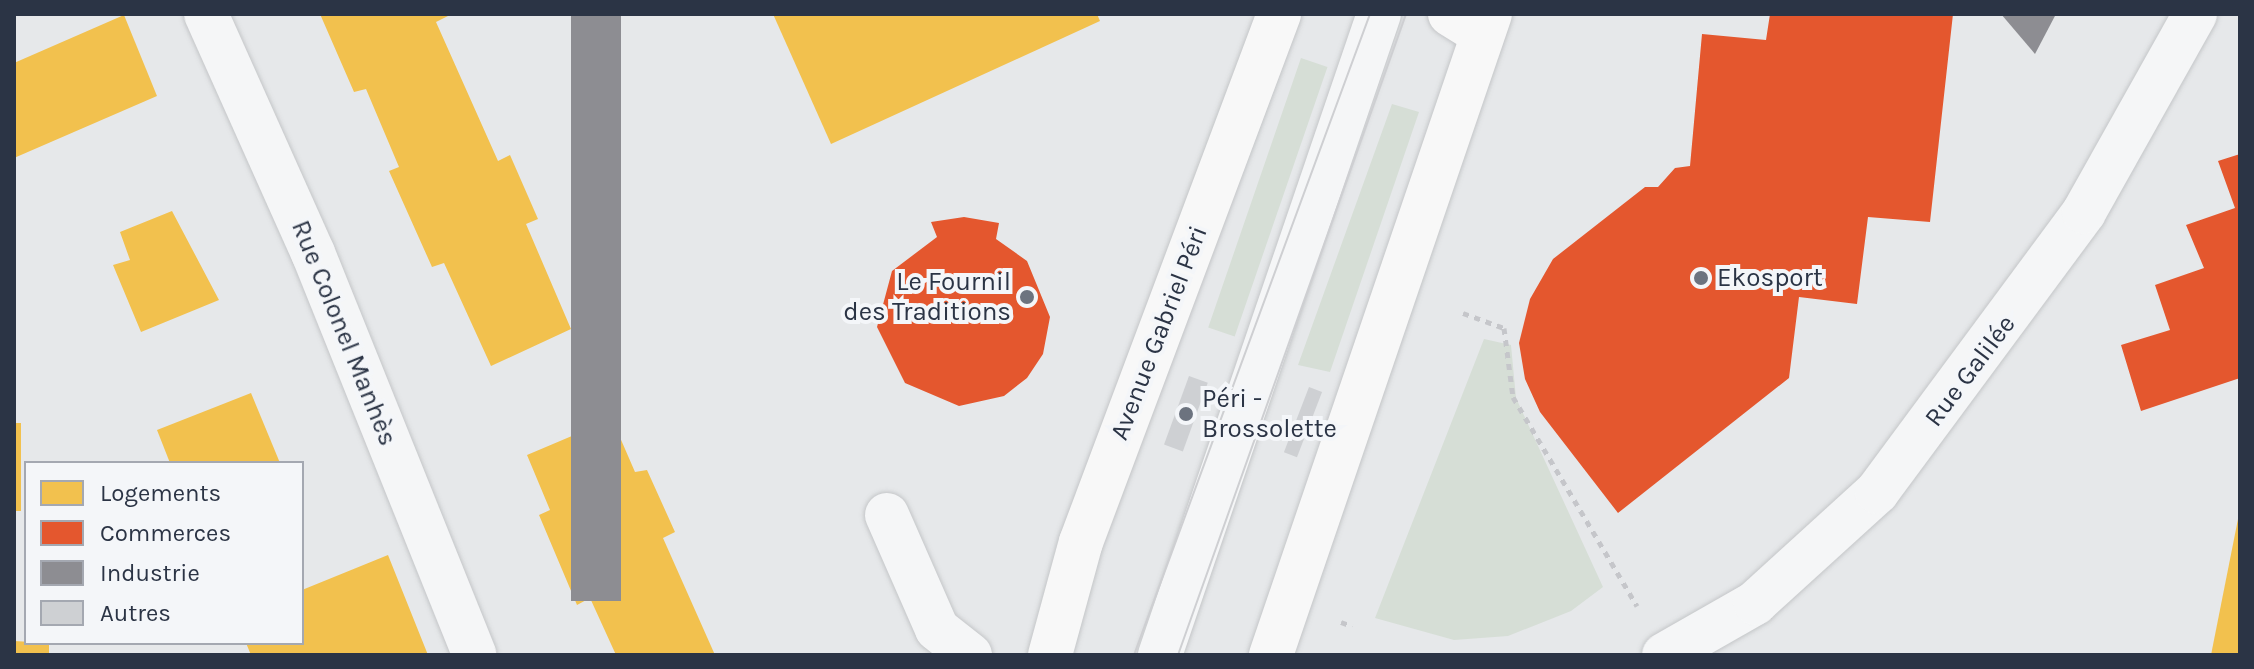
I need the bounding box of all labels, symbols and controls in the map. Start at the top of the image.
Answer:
street label: Rue Colonel Manhès [285,216,403,450]
street label: Avenue Gabriel Péri [1104,221,1214,445]
place label: Ekosport [1717,262,1823,294]
place label: Le Fournil des Traditions [843,266,1011,328]
marker: Ekosport [1692,269,1710,287]
marker: Le Fournil des Traditions [1018,288,1036,306]
street label: Rue Galilée [1918,309,2022,433]
place label: Péri - Brossolette [1202,383,1337,444]
marker: Péri - Brossolette [1177,405,1195,423]
legend [24,461,304,645]
text: Logements [100,479,221,507]
text: Commerces [100,519,231,547]
text: Industrie [100,559,200,587]
text: Autres [100,599,171,627]

